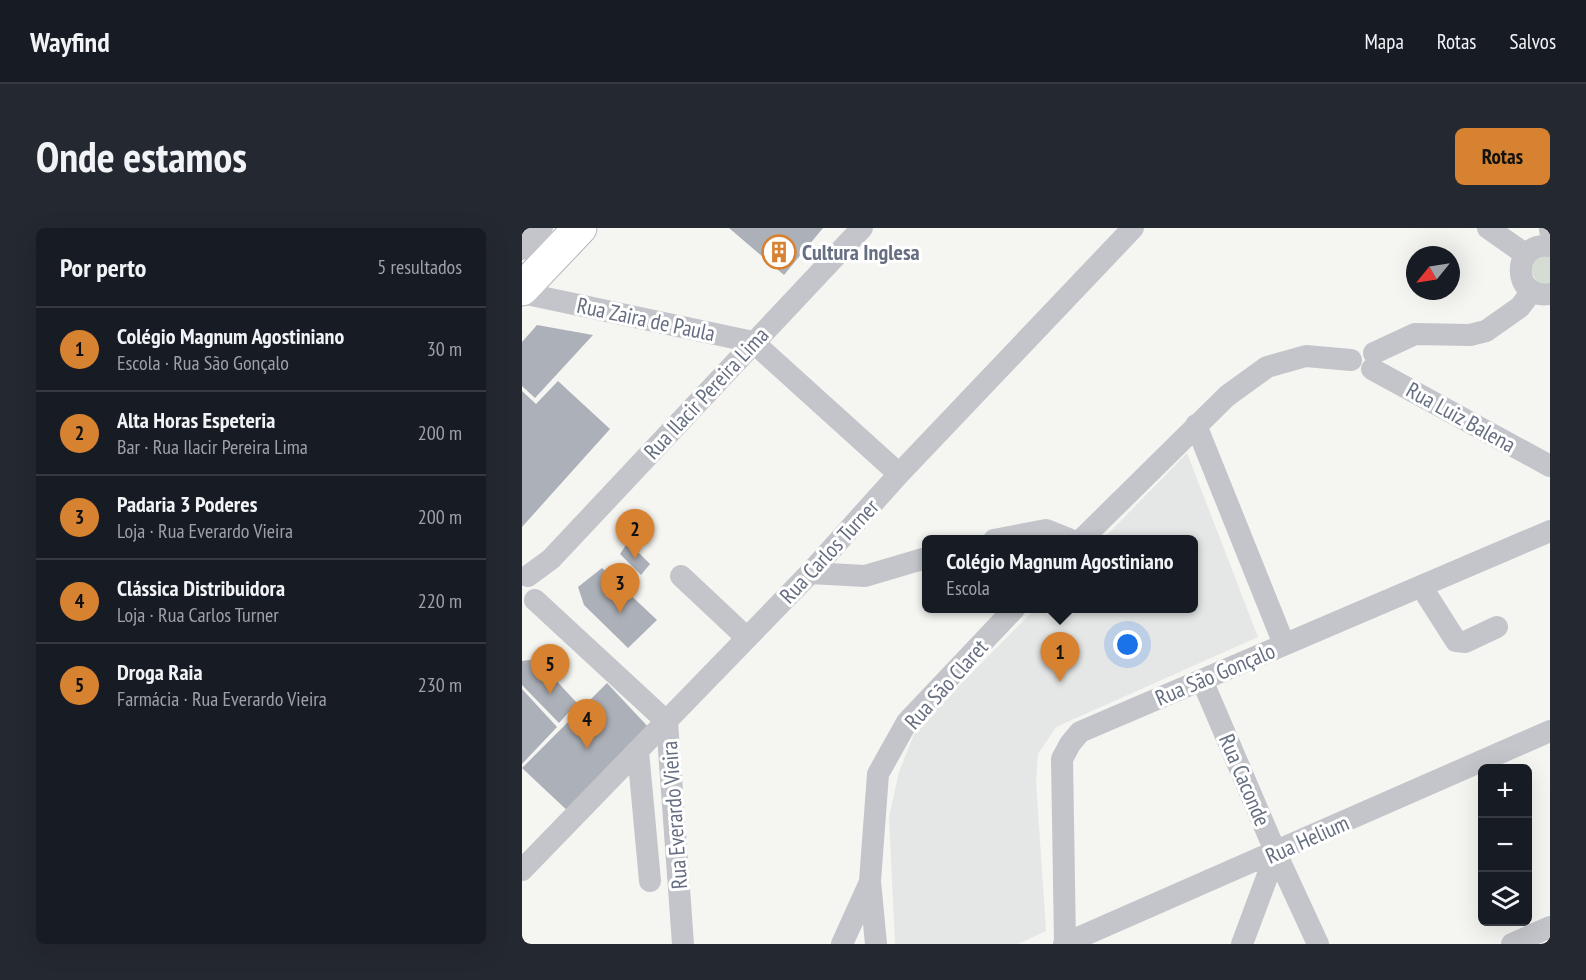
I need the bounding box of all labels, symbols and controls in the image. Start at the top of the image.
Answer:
text: Wayfind [30,23,110,60]
text: Mapa [1364,28,1404,55]
text: Rotas [1437,28,1476,55]
text: Salvos [1509,28,1556,55]
button: Rotas [1455,128,1550,185]
text: Onde estamos [36,129,247,184]
building icon: Cultura Inglesa [761,234,797,270]
place label: Cultura Inglesa [802,238,920,266]
north arrow [1406,246,1460,300]
text: Por perto [60,251,146,284]
text: 5 resultados [377,254,462,280]
street label: Rua Zaira de Paula [574,291,718,347]
street label: Rua Ilacir Pereira Lima [638,321,774,465]
text: Colégio Magnum Agostiniano [117,322,344,350]
text: 1 [75,336,84,362]
text: 30 m [427,336,462,362]
text: Escola · Rua São Gonçalo [117,350,289,376]
street label: Rua Luiz Balena [1401,376,1521,458]
text: Alta Horas Espeteria [117,406,275,434]
text: 2 [75,420,84,446]
text: 200 m [418,420,462,446]
text: Bar · Rua Ilacir Pereira Lima [117,434,308,460]
text: Padaria 3 Poderes [117,490,257,518]
street label: Rua Carlos Turner [774,493,884,609]
text: 3 [75,504,84,530]
text: 200 m [418,504,462,530]
pin: 2 [616,510,654,559]
text: Loja · Rua Everardo Vieira [117,518,293,544]
popup [922,535,1198,613]
text: Colégio Magnum Agostiniano [946,547,1174,575]
pin: 3 [600,564,640,613]
text: Clássica Distribuidora [117,574,285,602]
text: Escola [946,575,990,601]
text: 4 [75,588,84,614]
text: 220 m [418,588,462,614]
text: Loja · Rua Carlos Turner [117,602,279,628]
your location [1113,630,1142,659]
pin: 1 [1040,632,1080,682]
street label: Rua São Claret [898,633,994,735]
street label: Rua São Gonçalo [1151,636,1279,712]
pin: 5 [531,644,570,694]
text: Droga Raia [117,658,203,686]
text: 5 [75,672,84,698]
text: 230 m [418,672,462,698]
text: Farmácia · Rua Everardo Vieira [117,686,327,712]
pin: 4 [568,700,606,749]
street label: Rua Caconde [1213,730,1277,830]
street label: Rua Everardo Vieira [655,740,693,890]
map controls [1478,764,1532,926]
button: + [1478,764,1532,818]
street label: Rua Helium [1261,808,1353,870]
button: − [1478,818,1532,872]
button: layers [1478,872,1532,926]

